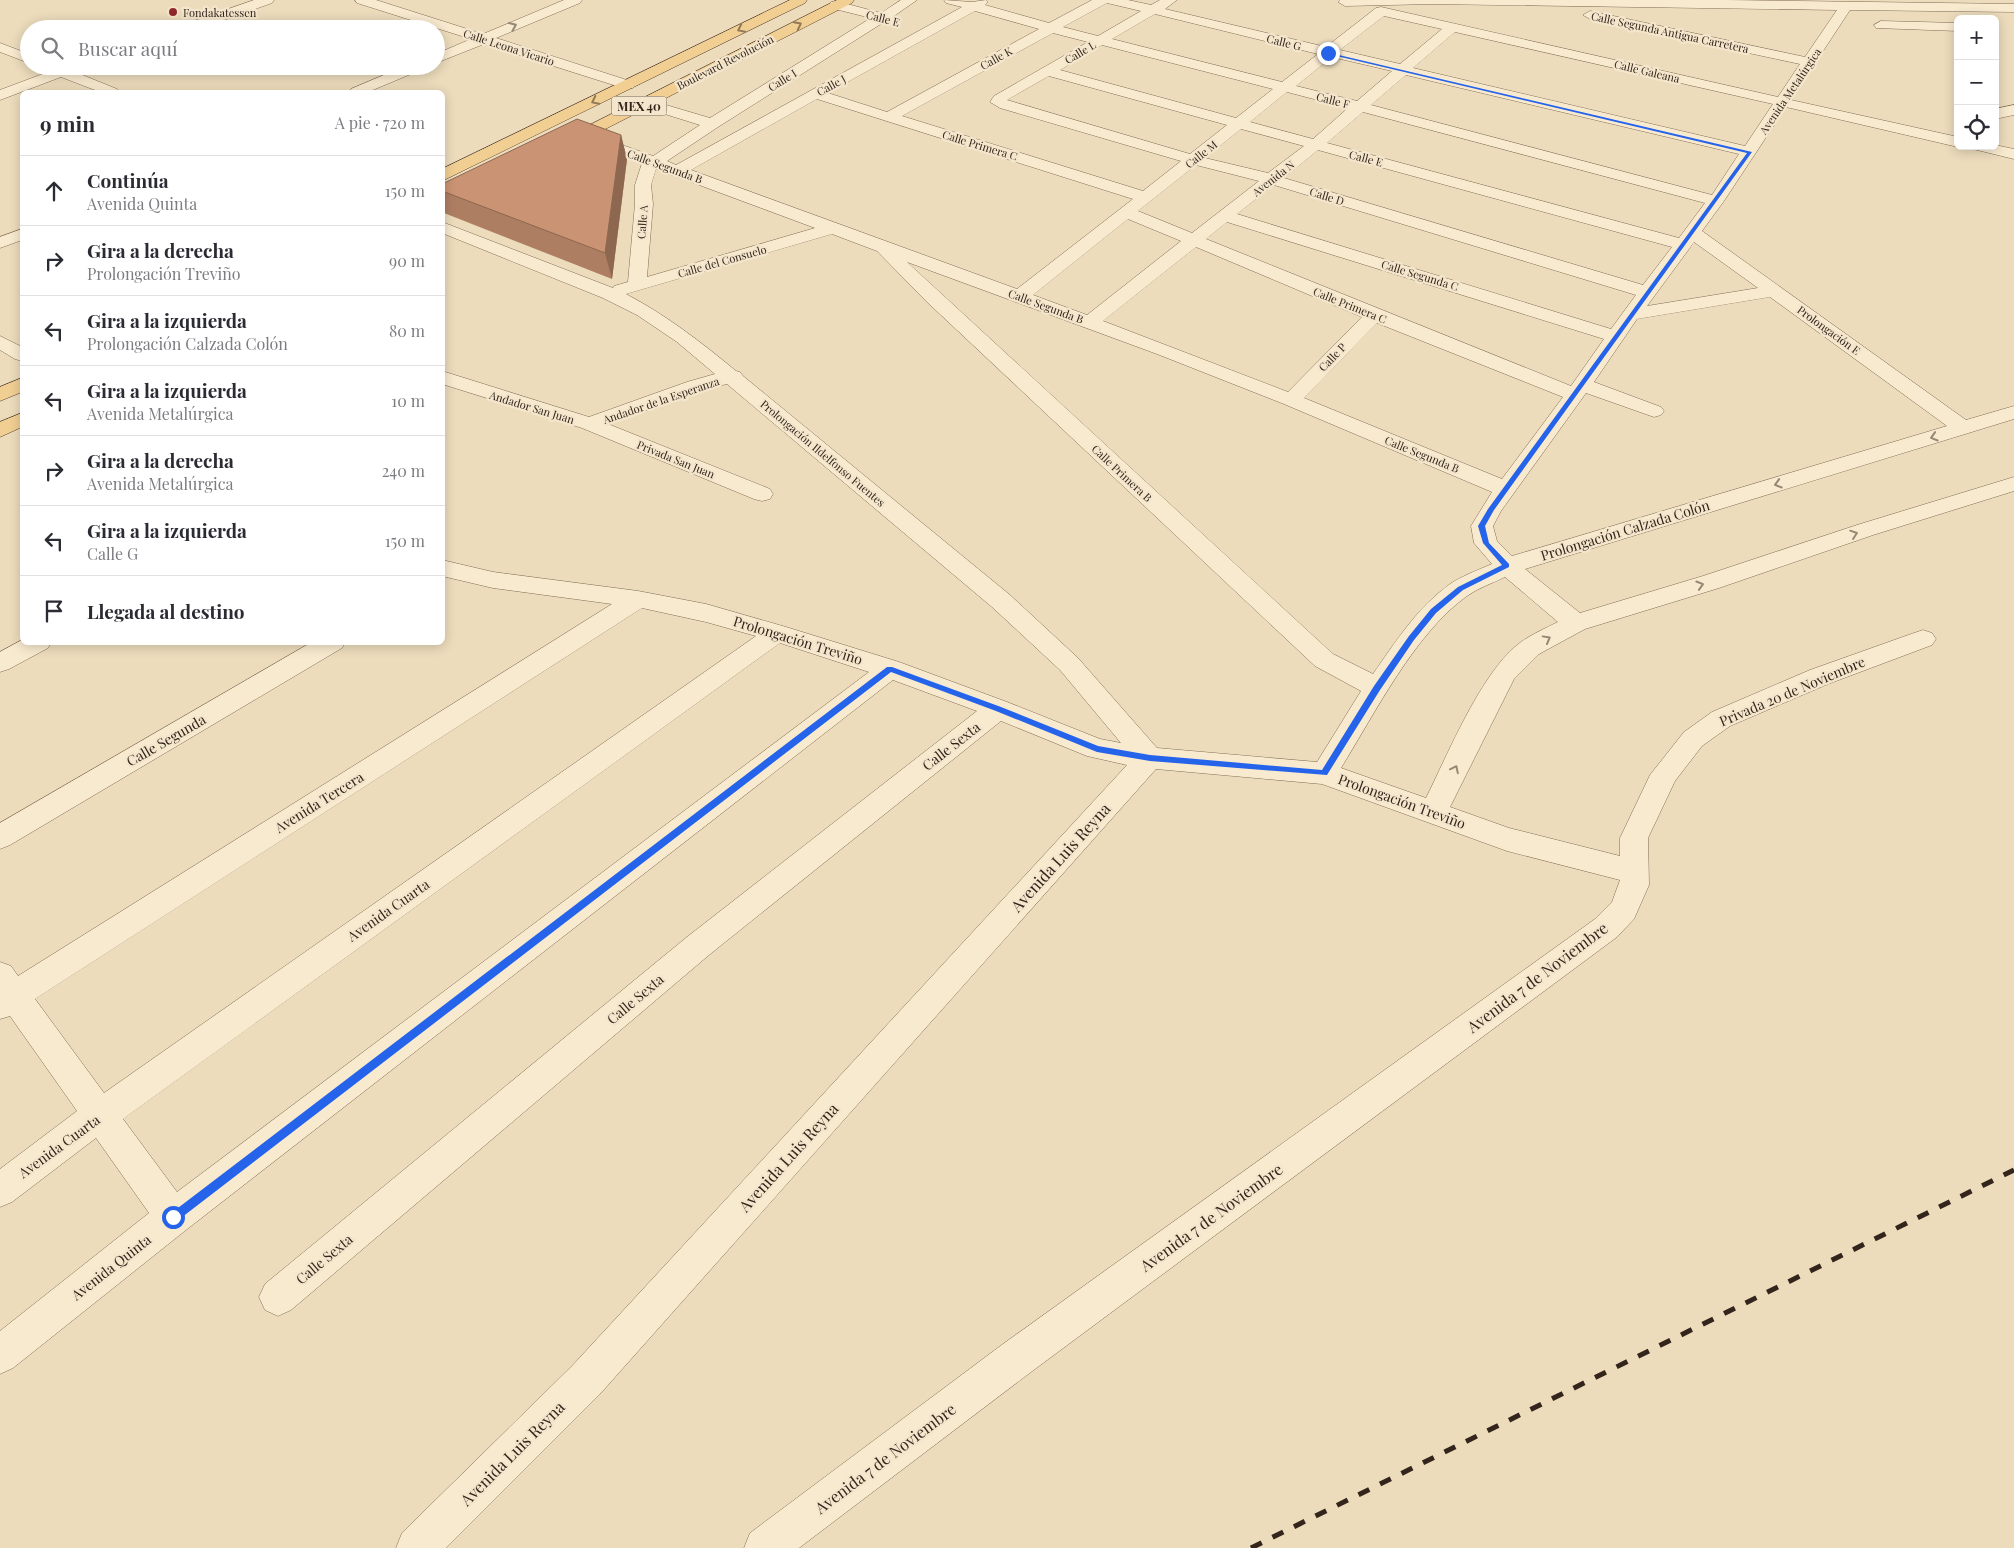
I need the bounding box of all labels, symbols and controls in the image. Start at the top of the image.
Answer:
place label: Fondakatessen [183,5,257,20]
marker: Fondakatessen [167,6,179,18]
street label: Calle E [865,7,902,29]
street label: Calle Segunda Antigua Carretera [1590,8,1751,56]
map controls [1954,15,1999,150]
button: + [1954,15,1999,60]
search box [20,20,445,75]
one-way arrow [508,21,517,32]
one-way arrow [793,21,802,31]
one-way arrow [737,23,746,33]
street label: Calle Leona Vicario [462,25,556,69]
street label: Calle G [1265,30,1303,54]
street label: Boulevard Revolución [674,31,776,93]
icon: search [38,34,66,62]
text: Buscar aquí [78,35,178,61]
street label: Calle L [1062,37,1099,67]
route end [1317,42,1340,65]
street label: Calle K [977,43,1016,73]
street label: Avenida Metalúrgica [1755,45,1825,138]
street label: Calle Galeana [1613,56,1682,86]
button: − [1954,60,1999,105]
street label: Calle I [765,65,799,95]
street label: Calle J [814,71,849,99]
street label: Calle F [1315,89,1351,111]
one-way arrow [591,95,600,105]
road number: MEX 40 [612,96,666,115]
button: locate [1954,105,1999,150]
text: 9 min [40,109,95,137]
text: A pie · 720 m [335,112,425,133]
street label: Calle Primera C [941,126,1019,164]
street label: Calle M [1182,136,1221,171]
street label: Calle Segunda B [625,145,705,187]
street label: Calle E [1348,146,1385,170]
street label: Avenida N [1248,157,1297,200]
text: Continúa [87,167,169,193]
icon: ahead [40,177,68,205]
text: 150 m [385,180,425,201]
street label: Calle D [1308,184,1346,208]
text: Avenida Quinta [87,193,197,214]
street label: Calle A [633,204,651,240]
text: Gira a la derecha [87,237,234,263]
street label: Calle del Consuelo [676,241,768,281]
icon: right [40,247,68,275]
text: 90 m [389,250,425,271]
street label: Calle Segunda C [1380,256,1460,294]
text: Prolongación Treviño [87,263,241,284]
street label: Calle Primera C [1311,283,1389,327]
street label: Calle Segunda B [1006,285,1086,327]
street label: Prolongación E [1795,302,1864,358]
text: Gira a la izquierda [87,307,247,333]
icon: left [40,317,68,345]
text: 80 m [389,320,425,341]
text: Prolongación Calzada Colón [87,333,288,354]
street label: Calle P [1315,339,1350,374]
street label: Andador de la Esperanza [600,373,722,427]
text: Gira a la izquierda [87,377,247,403]
icon: left [40,387,68,415]
street label: Andador San Juan [487,387,577,427]
text: 10 m [391,390,425,411]
street label: Prolongación Ildelfonso Fuentes [758,396,889,510]
text: Avenida Metalúrgica [87,403,233,424]
one-way arrow [1930,431,1938,441]
street label: Calle Segunda B [1383,432,1462,476]
street label: Privada San Juan [635,437,717,482]
street label: Calle Primera B [1089,441,1155,505]
text: Gira a la derecha [87,447,234,473]
icon: right [40,457,68,485]
text: 240 m [382,460,425,481]
text: Avenida Metalúrgica [87,473,233,494]
one-way arrow [1775,478,1783,488]
street label: Prolongación Calzada Colón [1538,495,1712,565]
text: Gira a la izquierda [87,517,247,543]
icon: left [40,527,68,555]
text: 150 m [385,530,425,551]
one-way arrow [1849,530,1857,540]
text: Calle G [87,543,138,564]
one-way arrow [1695,581,1703,591]
icon: arrive [40,597,68,625]
text: Llegada al destino [87,598,245,624]
street label: Prolongación Treviño [731,611,865,669]
one-way arrow [1541,635,1550,645]
street label: Privada 20 de Noviembre [1716,652,1868,730]
street label: Calle Segunda [123,710,209,770]
street label: Calle Sexta [918,717,984,775]
one-way arrow [1449,765,1459,774]
street label: Avenida Tercera [270,767,367,837]
street label: Prolongación Treviño [1336,769,1469,833]
street label: Avenida Luis Reyna [1005,798,1115,917]
street label: Avenida Cuarta [342,875,433,946]
street label: Avenida 7 de Noviembre [1462,917,1612,1038]
street label: Calle Sexta [603,970,667,1028]
street label: Avenida Luis Reyna [733,1098,843,1217]
street label: Avenida Cuarta [14,1110,104,1183]
street label: Avenida 7 de Noviembre [1135,1158,1286,1276]
route start [162,1206,185,1229]
street label: Avenida Quinta [66,1230,155,1305]
street label: Calle Sexta [292,1230,356,1288]
street label: Avenida Luis Reyna [455,1396,569,1510]
street label: Avenida 7 de Noviembre [810,1398,960,1519]

